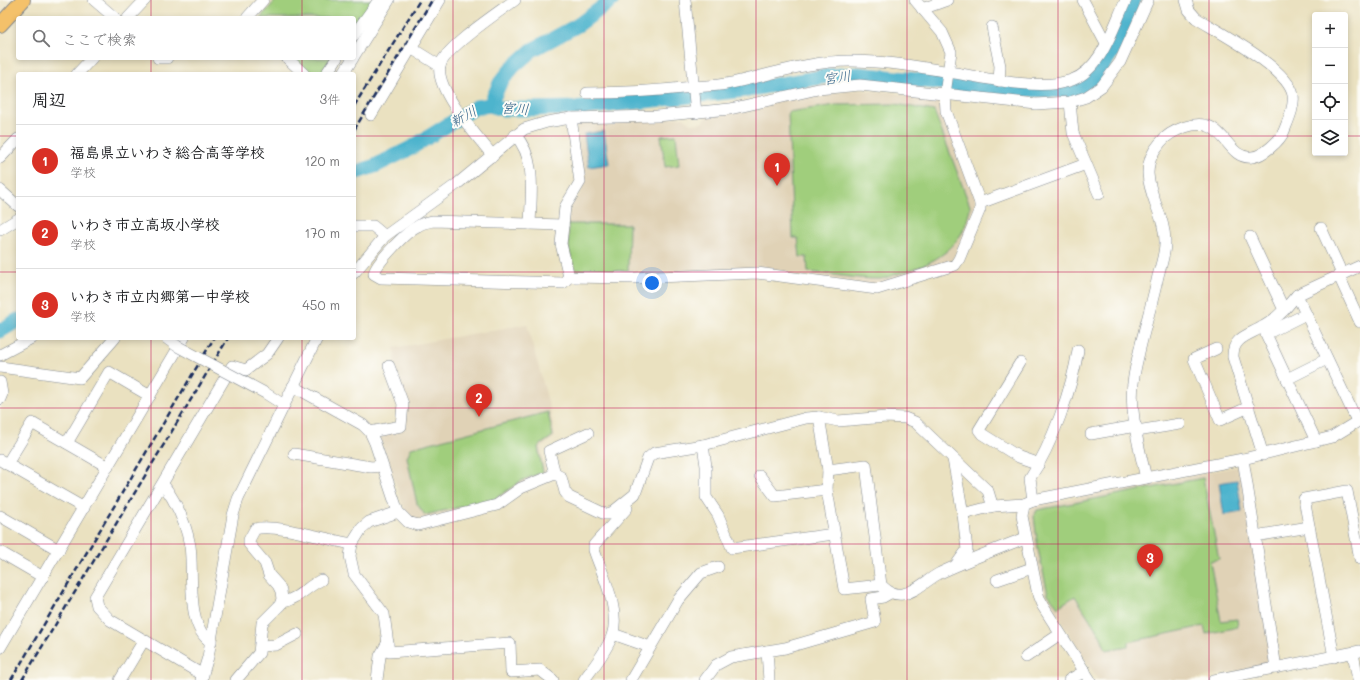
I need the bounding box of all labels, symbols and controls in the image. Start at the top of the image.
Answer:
map controls [1312,12,1348,156]
button: + [1312,12,1348,48]
search box [16,16,356,60]
icon: search [30,27,52,49]
text: ここで検索 [62,29,137,49]
button: − [1312,48,1348,84]
water label: 宮川 [822,66,852,88]
button: locate [1312,84,1348,120]
text: 周辺 [32,88,66,110]
text: 3件 [319,90,340,107]
water label: 宮川 [501,98,529,118]
water label: 新川 [446,101,480,131]
button: layers [1312,120,1348,156]
text: 福島県立いわき総合高等学校 [70,142,265,162]
text: 1 [42,152,48,169]
text: 120 m [304,152,340,169]
pin: 1 [764,153,790,186]
text: 学校 [70,163,96,180]
text: いわき市立高坂小学校 [70,214,220,234]
text: 2 [41,224,49,241]
text: 170 m [304,224,340,241]
text: 学校 [70,235,96,252]
your location [642,273,662,293]
text: いわき市立内郷第一中学校 [70,286,250,306]
text: 3 [41,296,49,313]
text: 450 m [302,296,340,313]
text: 学校 [70,307,96,324]
pin: 2 [466,384,492,417]
pin: 3 [1137,544,1163,577]

